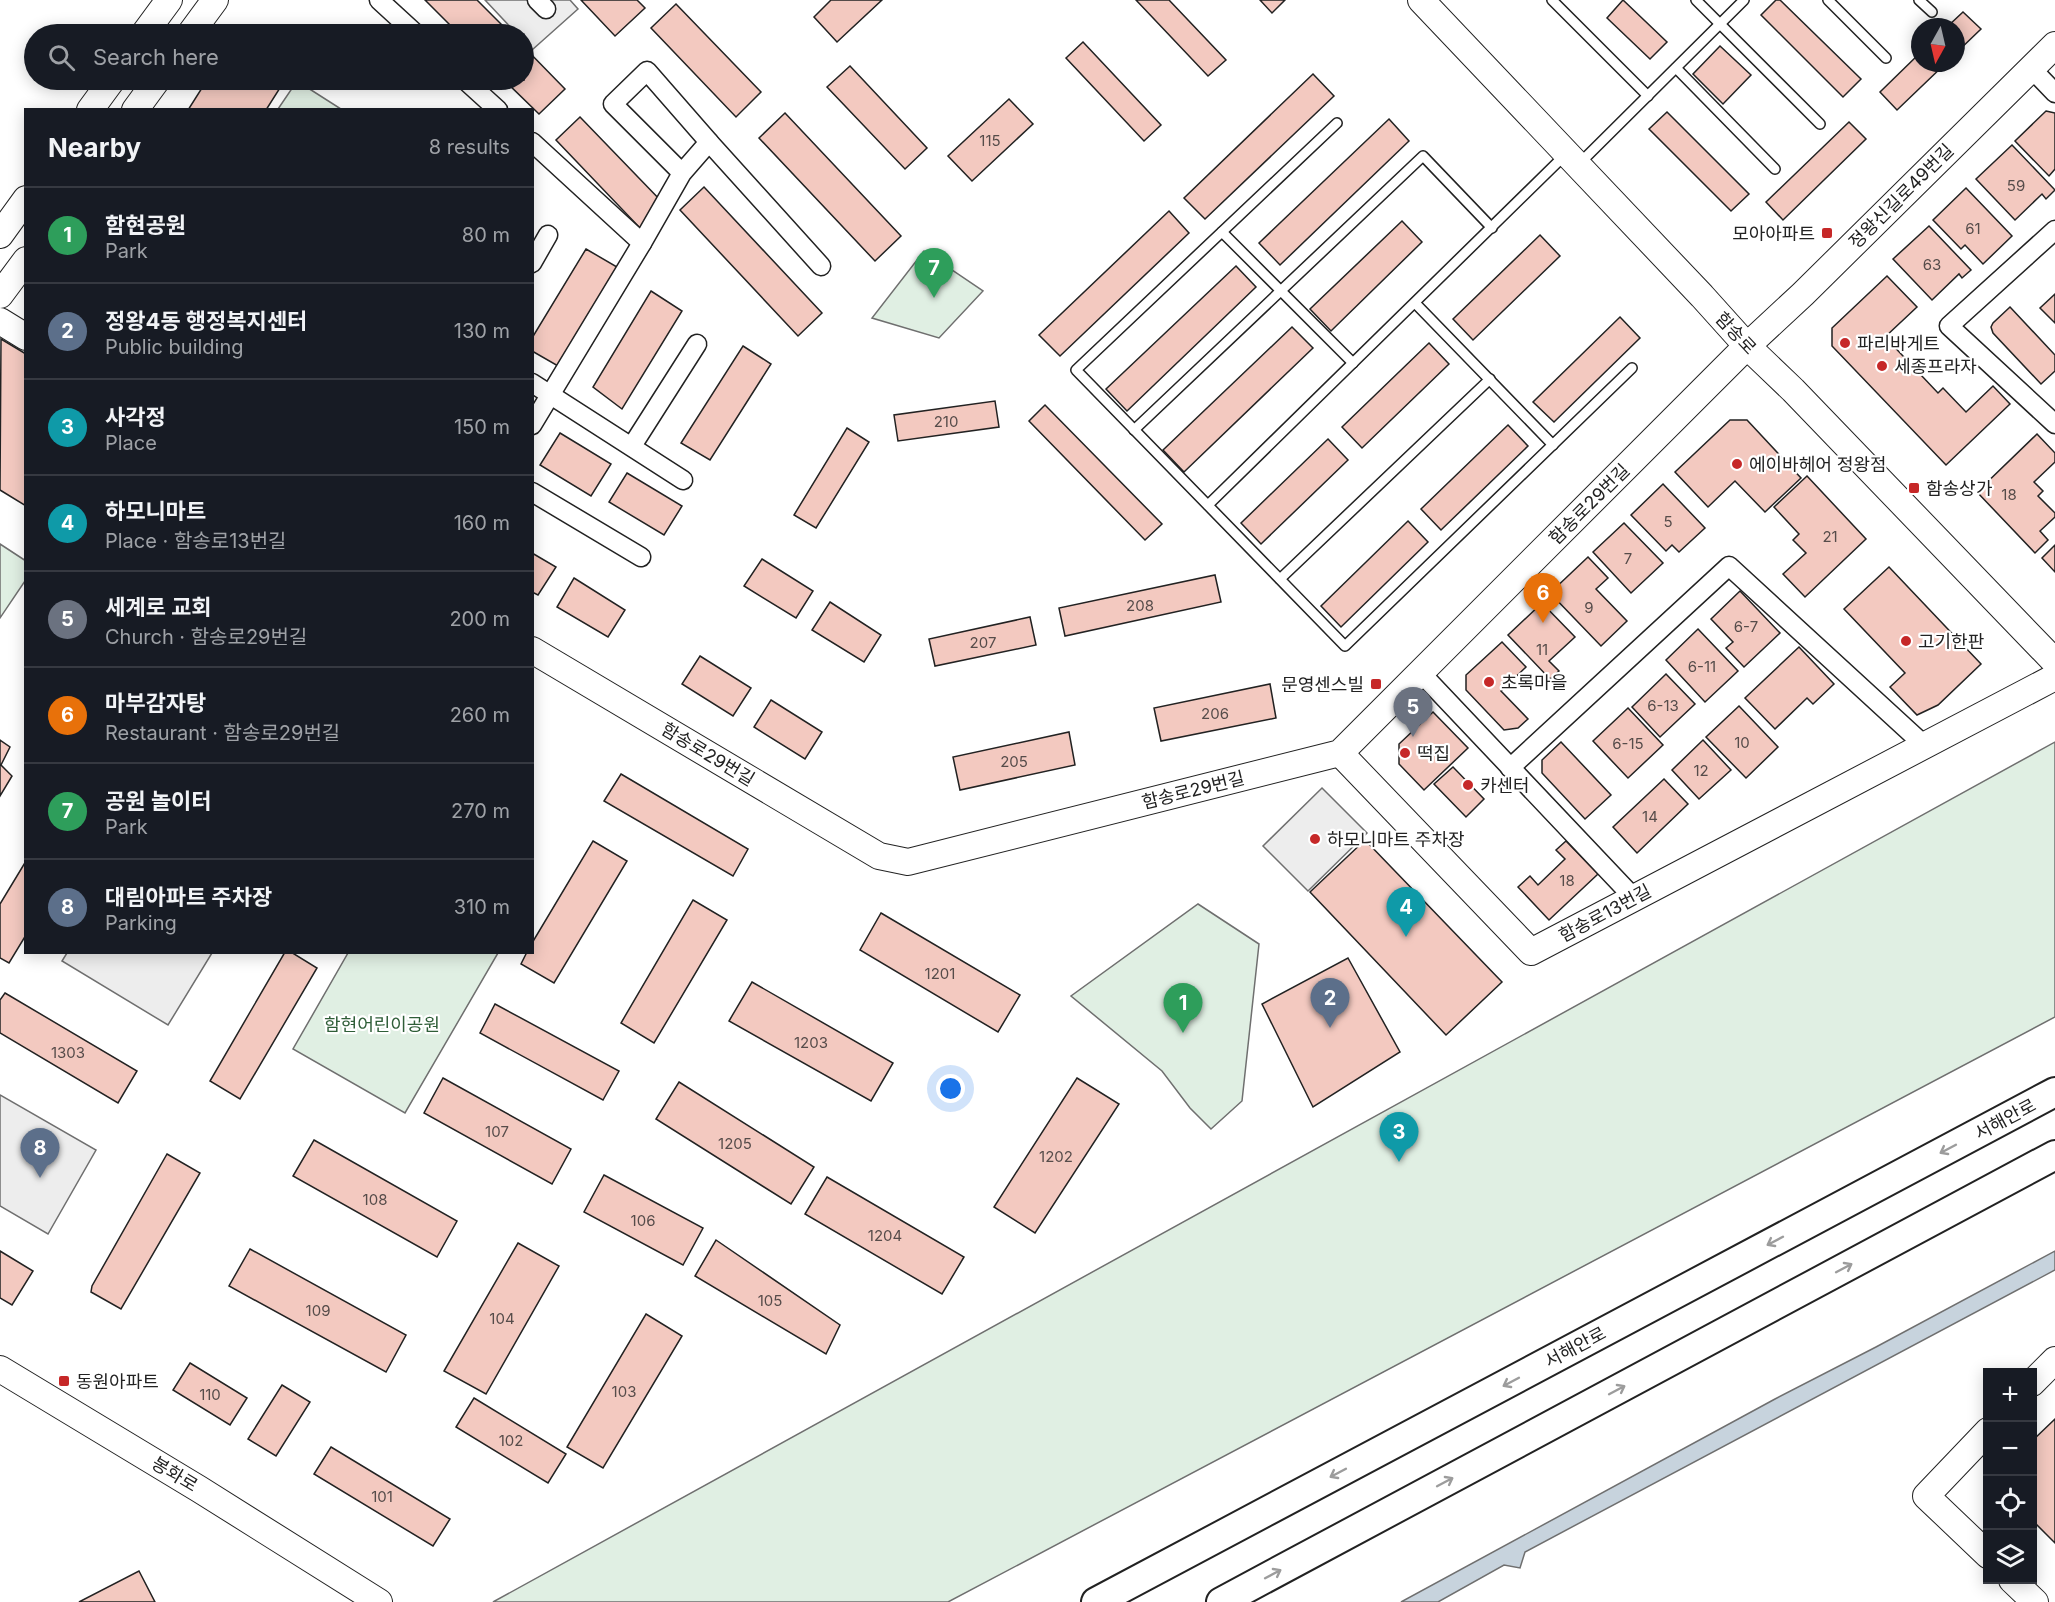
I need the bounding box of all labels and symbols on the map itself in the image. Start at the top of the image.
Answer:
north arrow [1911,18,1965,72]
house number: 115 [979,131,1001,150]
street label: 정왕신길로49번길 [1845,140,1957,252]
house number: 59 [2007,176,2025,195]
house number: 61 [1965,219,1981,238]
place label: 모아아파트 [1732,223,1815,244]
marker: 모아아파트 [1820,226,1834,240]
pin: 7 [914,248,954,298]
house number: 63 [1923,255,1941,274]
street label: 함송로 [1711,308,1761,358]
place label: 파리바게트 [1857,333,1940,354]
marker: 파리바게트 [1838,336,1852,350]
place label: 세종프라자 [1894,356,1977,377]
marker: 세종프라자 [1875,359,1889,373]
house number: 210 [934,412,958,431]
place label: 에이바헤어 정왕점 [1749,454,1887,475]
marker: 에이바헤어 정왕점 [1730,457,1744,471]
street label: 함송로29번길 [1544,459,1634,549]
place label: 함송상가 [1926,478,1993,499]
marker: 함송상가 [1907,481,1921,495]
house number: 18 [2001,485,2017,504]
house number: 5 [1663,512,1673,531]
house number: 21 [1822,527,1838,546]
house number: 7 [1624,549,1632,568]
pin: 6 [1524,574,1562,623]
house number: 208 [1126,596,1154,615]
house number: 9 [1584,598,1594,617]
house number: 6-7 [1734,617,1758,636]
place label: 고기한판 [1918,631,1984,652]
house number: 207 [970,633,996,652]
marker: 고기한판 [1899,634,1913,648]
house number: 11 [1536,640,1548,659]
house number: 6-11 [1688,657,1716,676]
place label: 초록마을 [1501,672,1567,693]
place label: 문영센스빌 [1281,674,1364,695]
marker: 초록마을 [1482,675,1496,689]
marker: 문영센스빌 [1369,677,1383,691]
pin: 5 [1394,688,1432,737]
house number: 6-13 [1647,696,1679,715]
house number: 206 [1201,704,1229,723]
street label: 함송로29번길 [658,718,758,790]
house number: 10 [1734,733,1750,752]
house number: 6-15 [1612,734,1644,753]
place label: 떡집 [1417,743,1450,764]
marker: 떡집 [1398,746,1412,760]
house number: 205 [1000,752,1028,771]
house number: 12 [1693,761,1709,780]
street label: 함송로29번길 [1140,767,1246,813]
place label: 카센터 [1480,775,1530,796]
marker: 카센터 [1461,778,1475,792]
house number: 14 [1642,807,1658,826]
place label: 하모니마트 주차장 [1327,829,1465,850]
marker: 하모니마트 주차장 [1308,832,1322,846]
house number: 18 [1559,871,1575,890]
street label: 함송로13번길 [1555,880,1655,946]
pin: 4 [1386,888,1426,937]
house number: 1201 [925,964,955,983]
pin: 2 [1310,978,1350,1028]
pin: 1 [1164,984,1202,1033]
park label: 함현어린이공원 [324,1014,440,1035]
house number: 1203 [794,1033,828,1052]
house number: 1303 [51,1043,85,1062]
your location [936,1074,965,1103]
street label: 서해안로 [1971,1094,2039,1144]
pin: 3 [1380,1112,1418,1162]
house number: 107 [485,1122,509,1141]
pin: 8 [20,1128,60,1178]
house number: 1205 [718,1134,752,1153]
one-way arrow [1939,1144,1957,1155]
house number: 1202 [1039,1147,1073,1166]
house number: 108 [363,1190,387,1209]
house number: 106 [631,1211,655,1230]
house number: 1204 [868,1226,902,1245]
one-way arrow [1767,1236,1785,1247]
one-way arrow [1835,1262,1852,1274]
house number: 105 [758,1291,782,1310]
house number: 109 [306,1301,330,1320]
house number: 104 [489,1309,515,1328]
street label: 서해안로 [1541,1322,1609,1372]
place label: 동원아파트 [76,1371,159,1392]
marker: 동원아파트 [57,1374,71,1388]
one-way arrow [1502,1377,1520,1388]
house number: 103 [612,1382,636,1401]
one-way arrow [1607,1384,1625,1395]
house number: 110 [199,1385,221,1404]
house number: 102 [499,1431,523,1450]
street label: 봉화로 [148,1452,202,1496]
one-way arrow [1330,1468,1348,1479]
one-way arrow [1436,1476,1453,1488]
house number: 101 [371,1487,393,1506]
one-way arrow [1264,1568,1281,1580]

